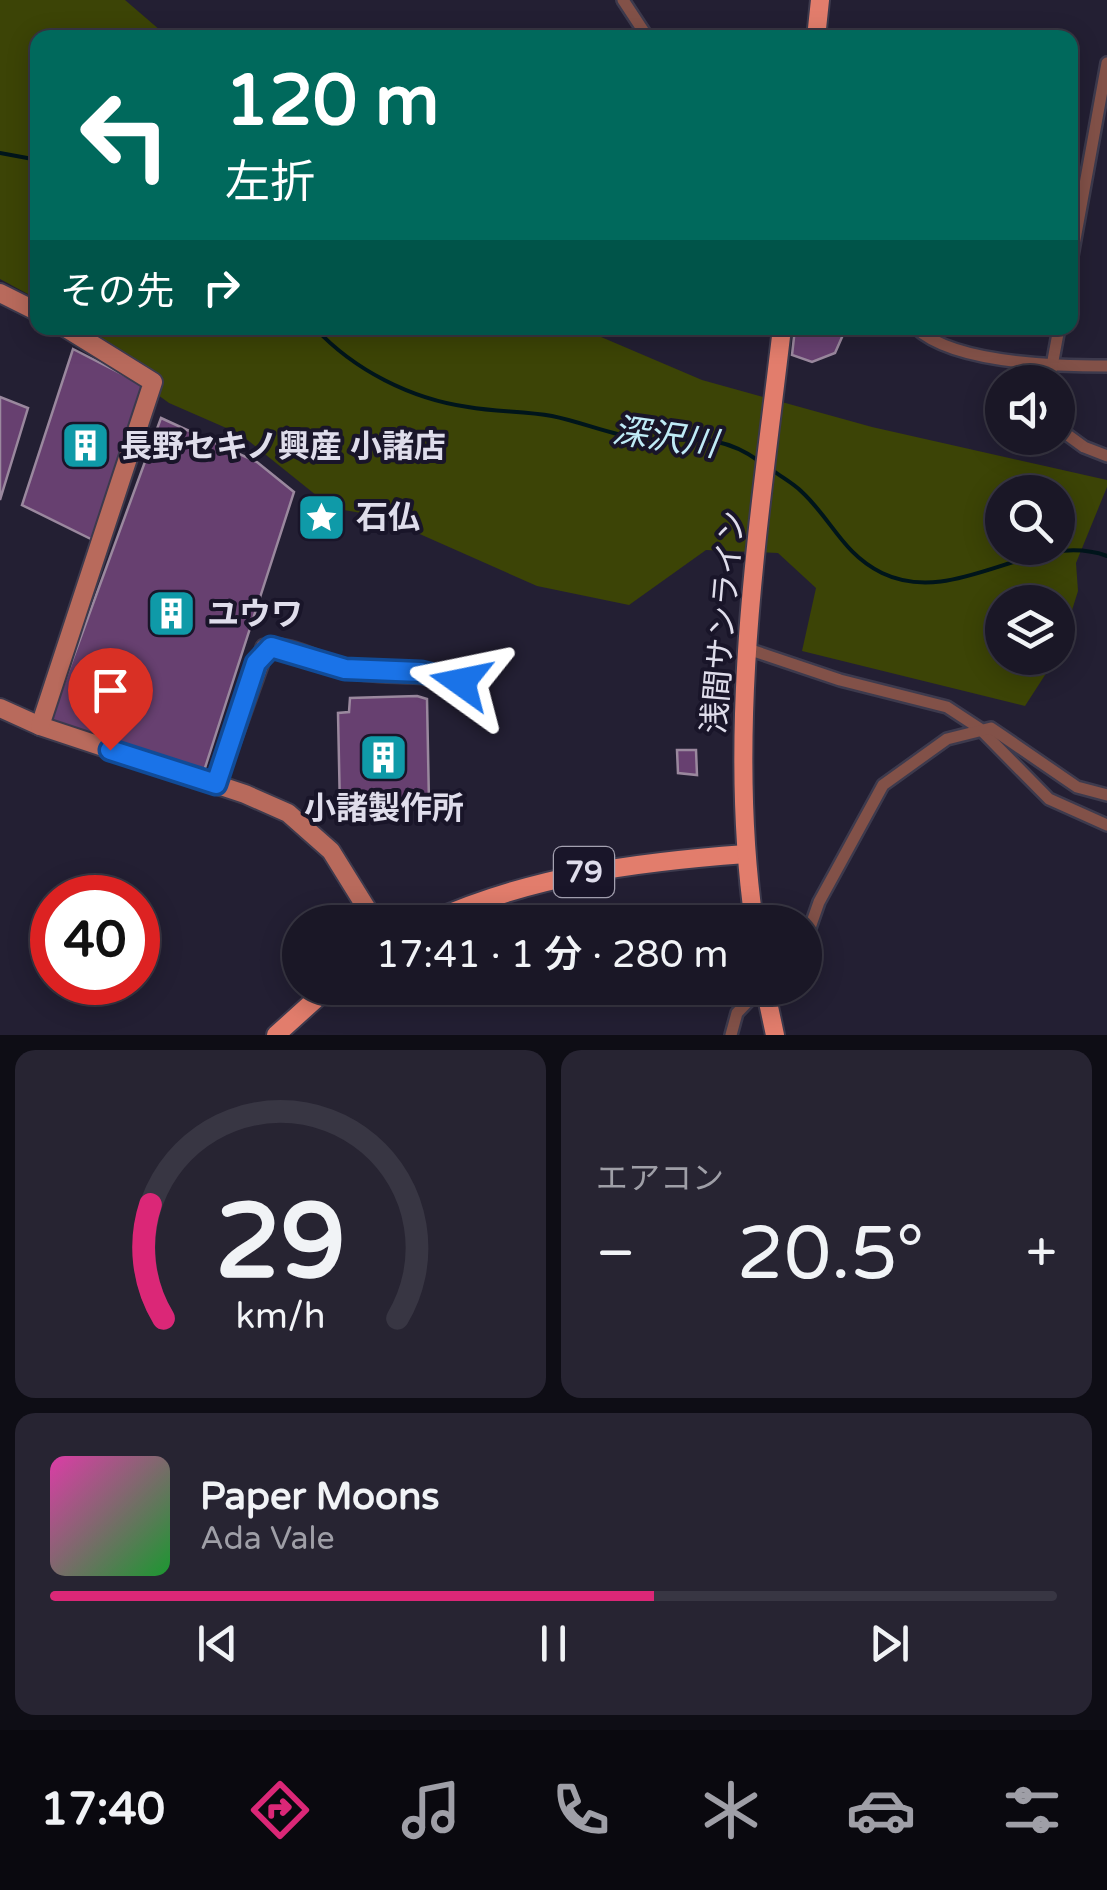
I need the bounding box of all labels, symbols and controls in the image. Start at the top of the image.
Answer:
text: 120 m [225,60,439,144]
icon: left [60,70,190,200]
text: 左折 [225,156,315,210]
icon: right [194,260,249,315]
text: その先 [60,269,174,315]
map controls [985,365,1075,675]
button: sound [985,365,1075,455]
water label: 深沢川 [610,410,724,467]
building icon: 長野セキノ興産 小諸店 [59,420,111,472]
place label: 長野セキノ興産 小諸店 [120,428,446,466]
button: search [985,475,1075,565]
place icon: 石仏 [295,491,347,543]
place label: 石仏 [356,499,420,537]
street label: 浅間サンライン [695,509,753,735]
button: layers [985,585,1075,675]
building icon: ユウワ [146,588,198,640]
place label: ユウワ [207,596,303,634]
position arrow [409,630,513,734]
pin [68,648,153,751]
icon: arrive [83,663,138,718]
building icon: 小諸製作所 [358,732,410,784]
place label: 小諸製作所 [304,790,464,828]
road number: 79 [554,847,614,897]
speed limit sign: 40 [30,875,160,1005]
text: 17:41 · 1 分 · 280 m [376,932,728,978]
text: エアコン [596,1160,724,1198]
text: 29 [215,1181,346,1306]
text: 20.5° [737,1209,924,1299]
text: − [596,1221,635,1287]
text: + [1026,1221,1057,1287]
text: km/h [236,1295,325,1338]
text: Paper Moons [200,1474,440,1520]
text: Ada Vale [200,1520,335,1558]
icon: previous [190,1616,245,1671]
icon: pause [526,1616,581,1671]
icon: next [862,1616,917,1671]
icon: directions [245,1775,315,1845]
icon: music [396,1775,466,1845]
icon: phone [546,1775,616,1845]
icon: climate [696,1775,766,1845]
icon: car [846,1775,916,1845]
icon: filters [997,1775,1067,1845]
text: 17:40 [40,1783,165,1837]

